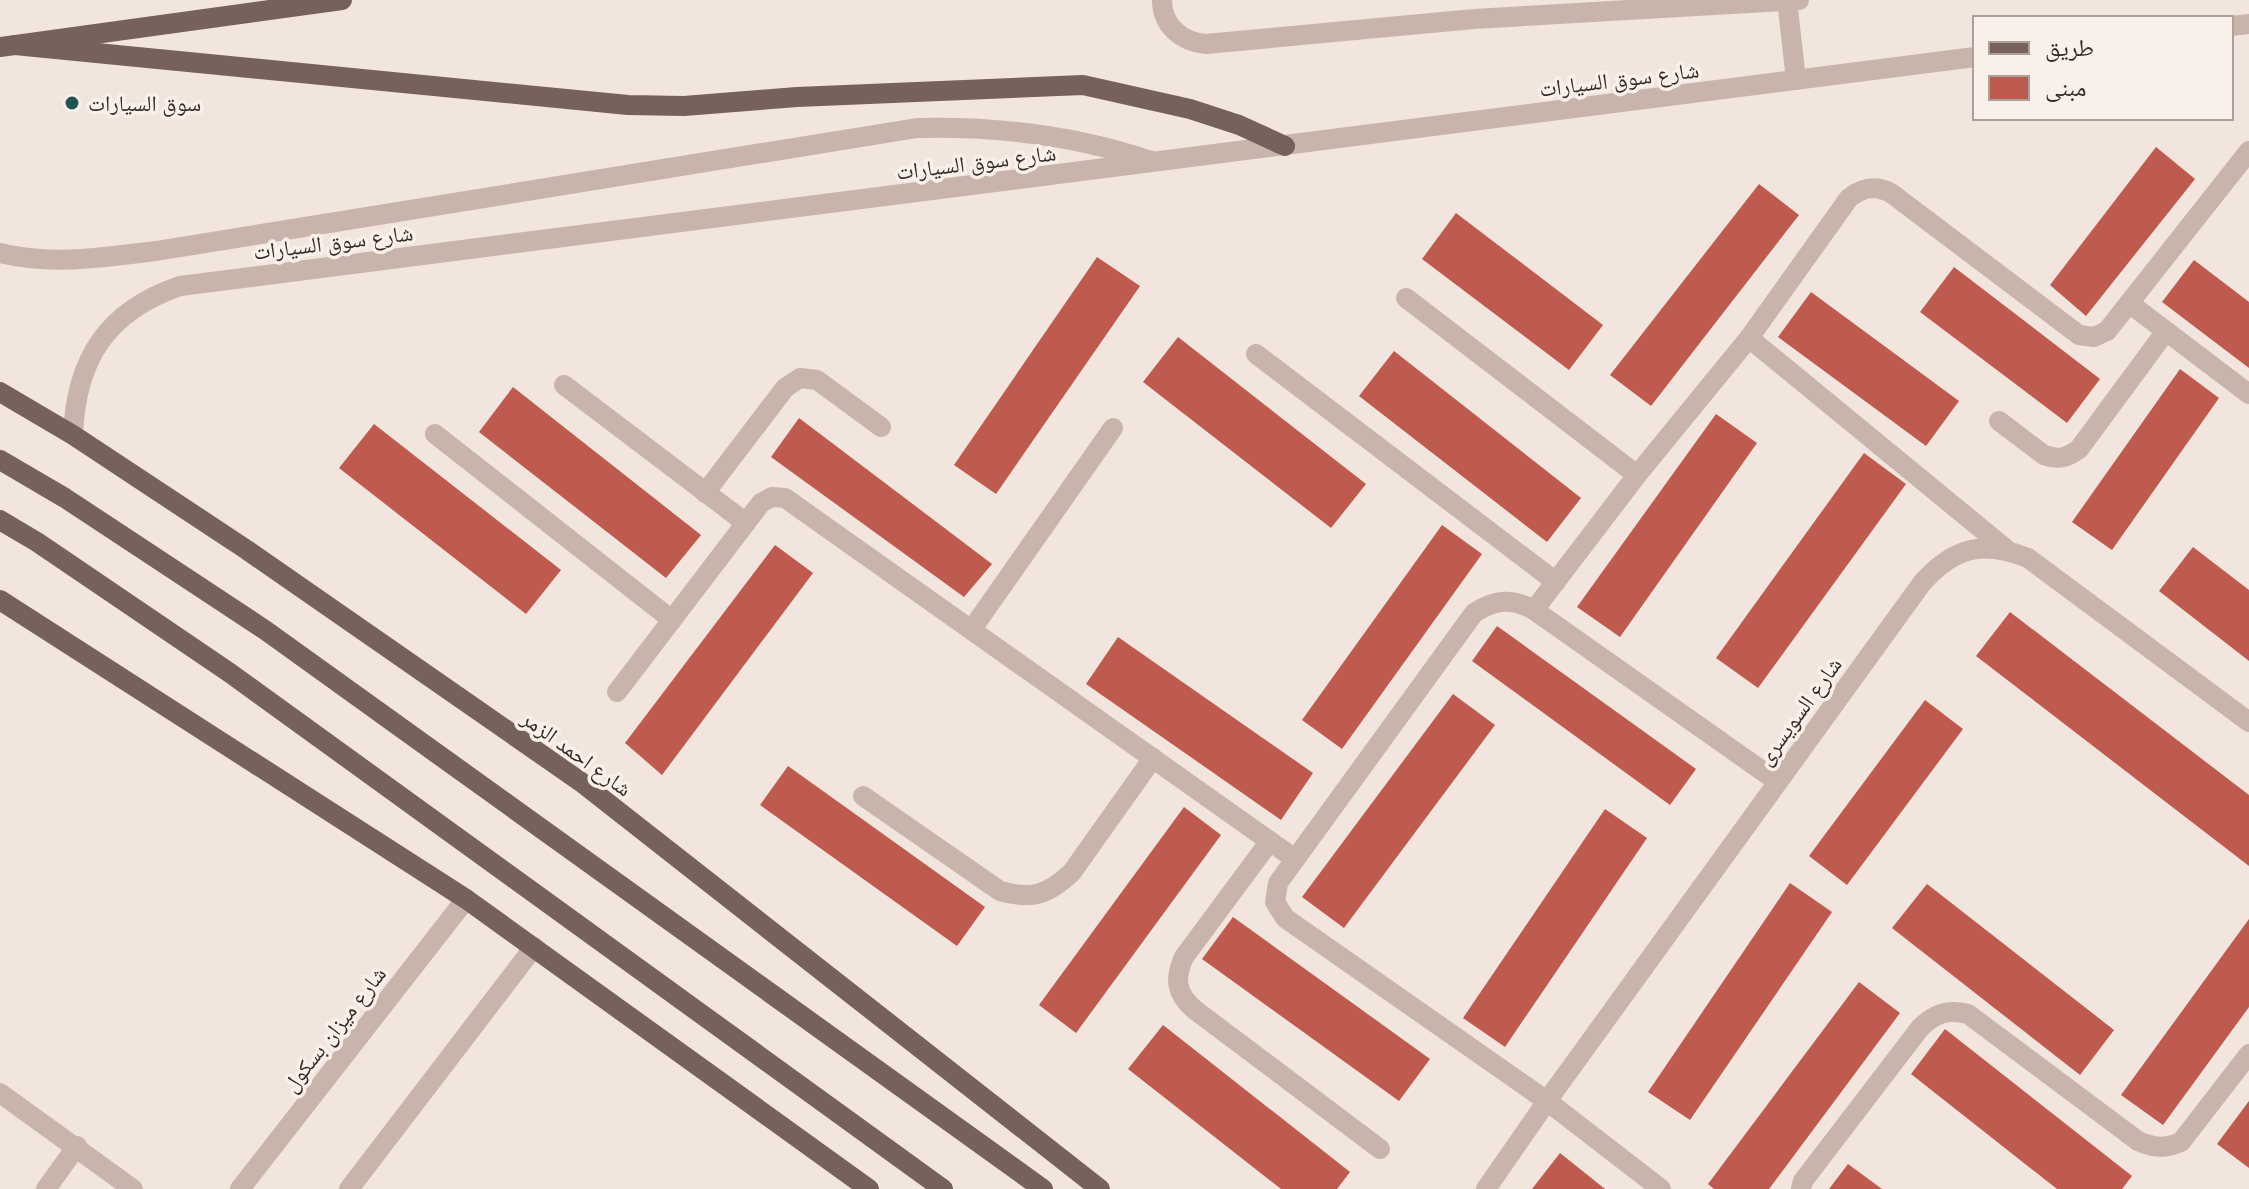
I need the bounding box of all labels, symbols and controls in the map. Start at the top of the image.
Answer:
legend [1973,16,2233,120]
text: طريق [2045,32,2094,62]
street label: شارع سوق السيارات [1538,55,1700,103]
text: مبنى [2045,72,2086,102]
place label: سوق السيارات [88,89,201,117]
marker: سوق السيارات [63,94,81,112]
street label: شارع سوق السيارات [895,138,1057,186]
street label: شارع سوق السيارات [252,218,414,266]
street label: شارع السويسرى [1750,651,1848,771]
street label: شارع احمد الزمر [516,703,638,802]
street label: شارع ميزان بسكول [276,960,392,1098]

